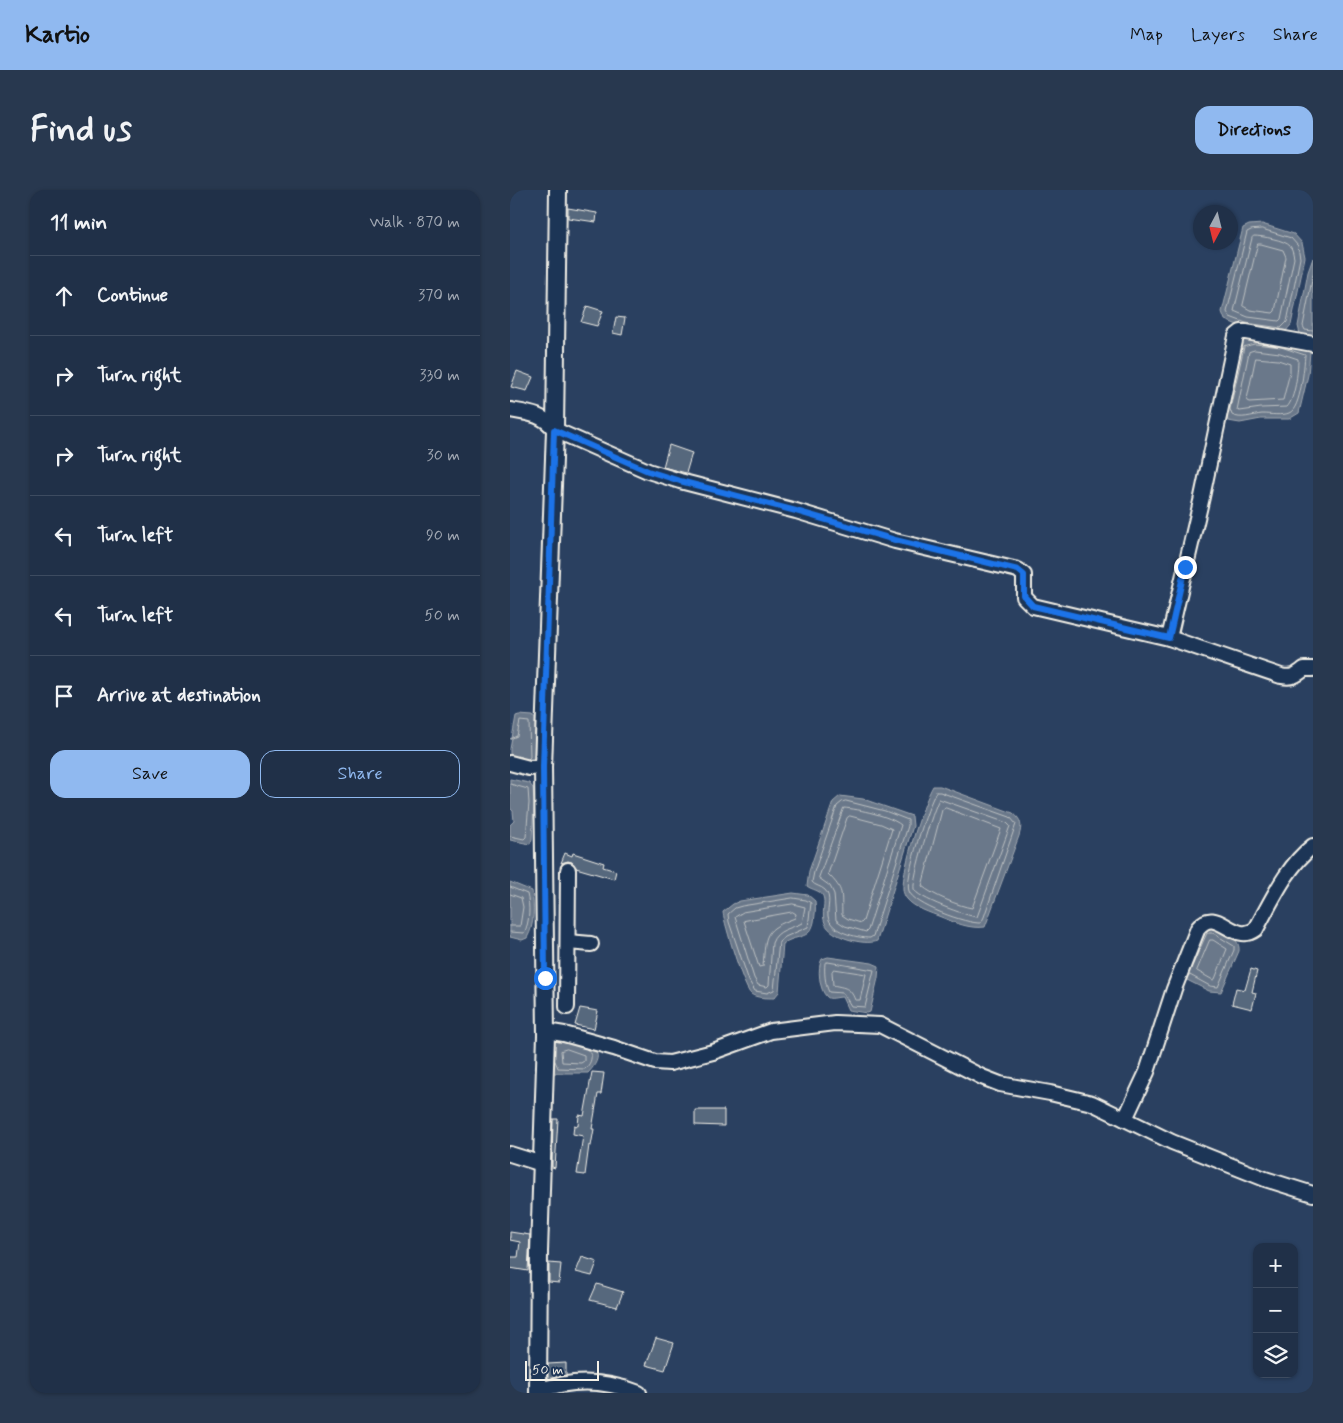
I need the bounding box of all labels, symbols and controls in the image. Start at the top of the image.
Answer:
text: Kartio [25,20,90,51]
text: Map [1130,23,1163,47]
text: Layers [1191,23,1245,47]
text: Share [1273,23,1318,47]
button: Directions [1195,106,1313,154]
text: Find us [30,107,132,153]
north arrow [1193,205,1238,250]
text: 11 min [50,209,107,237]
text: Walk · 870 m [369,212,460,233]
icon: ahead [50,282,78,310]
text: Continue [97,283,168,308]
text: 370 m [418,285,460,306]
icon: right [50,362,78,390]
text: Turn right [97,363,181,388]
text: 330 m [419,365,460,386]
icon: right [50,442,78,470]
text: Turn right [97,443,181,468]
text: 30 m [427,445,460,466]
icon: left [50,522,78,550]
text: Turn left [97,523,173,548]
text: 90 m [426,525,460,546]
route end [1174,556,1197,579]
icon: left [50,602,78,630]
text: Turn left [97,603,173,628]
text: 50 m [424,605,460,626]
icon: arrive [50,682,78,710]
text: Arrive at destination [97,683,261,708]
button: Save [50,750,250,798]
button: Share [260,750,460,798]
route start [534,967,557,990]
map controls [1253,1243,1298,1378]
button: + [1253,1243,1298,1288]
button: − [1253,1288,1298,1333]
button: layers [1253,1333,1298,1378]
scale bar [525,1358,599,1381]
text: 50 m [532,1361,563,1379]

